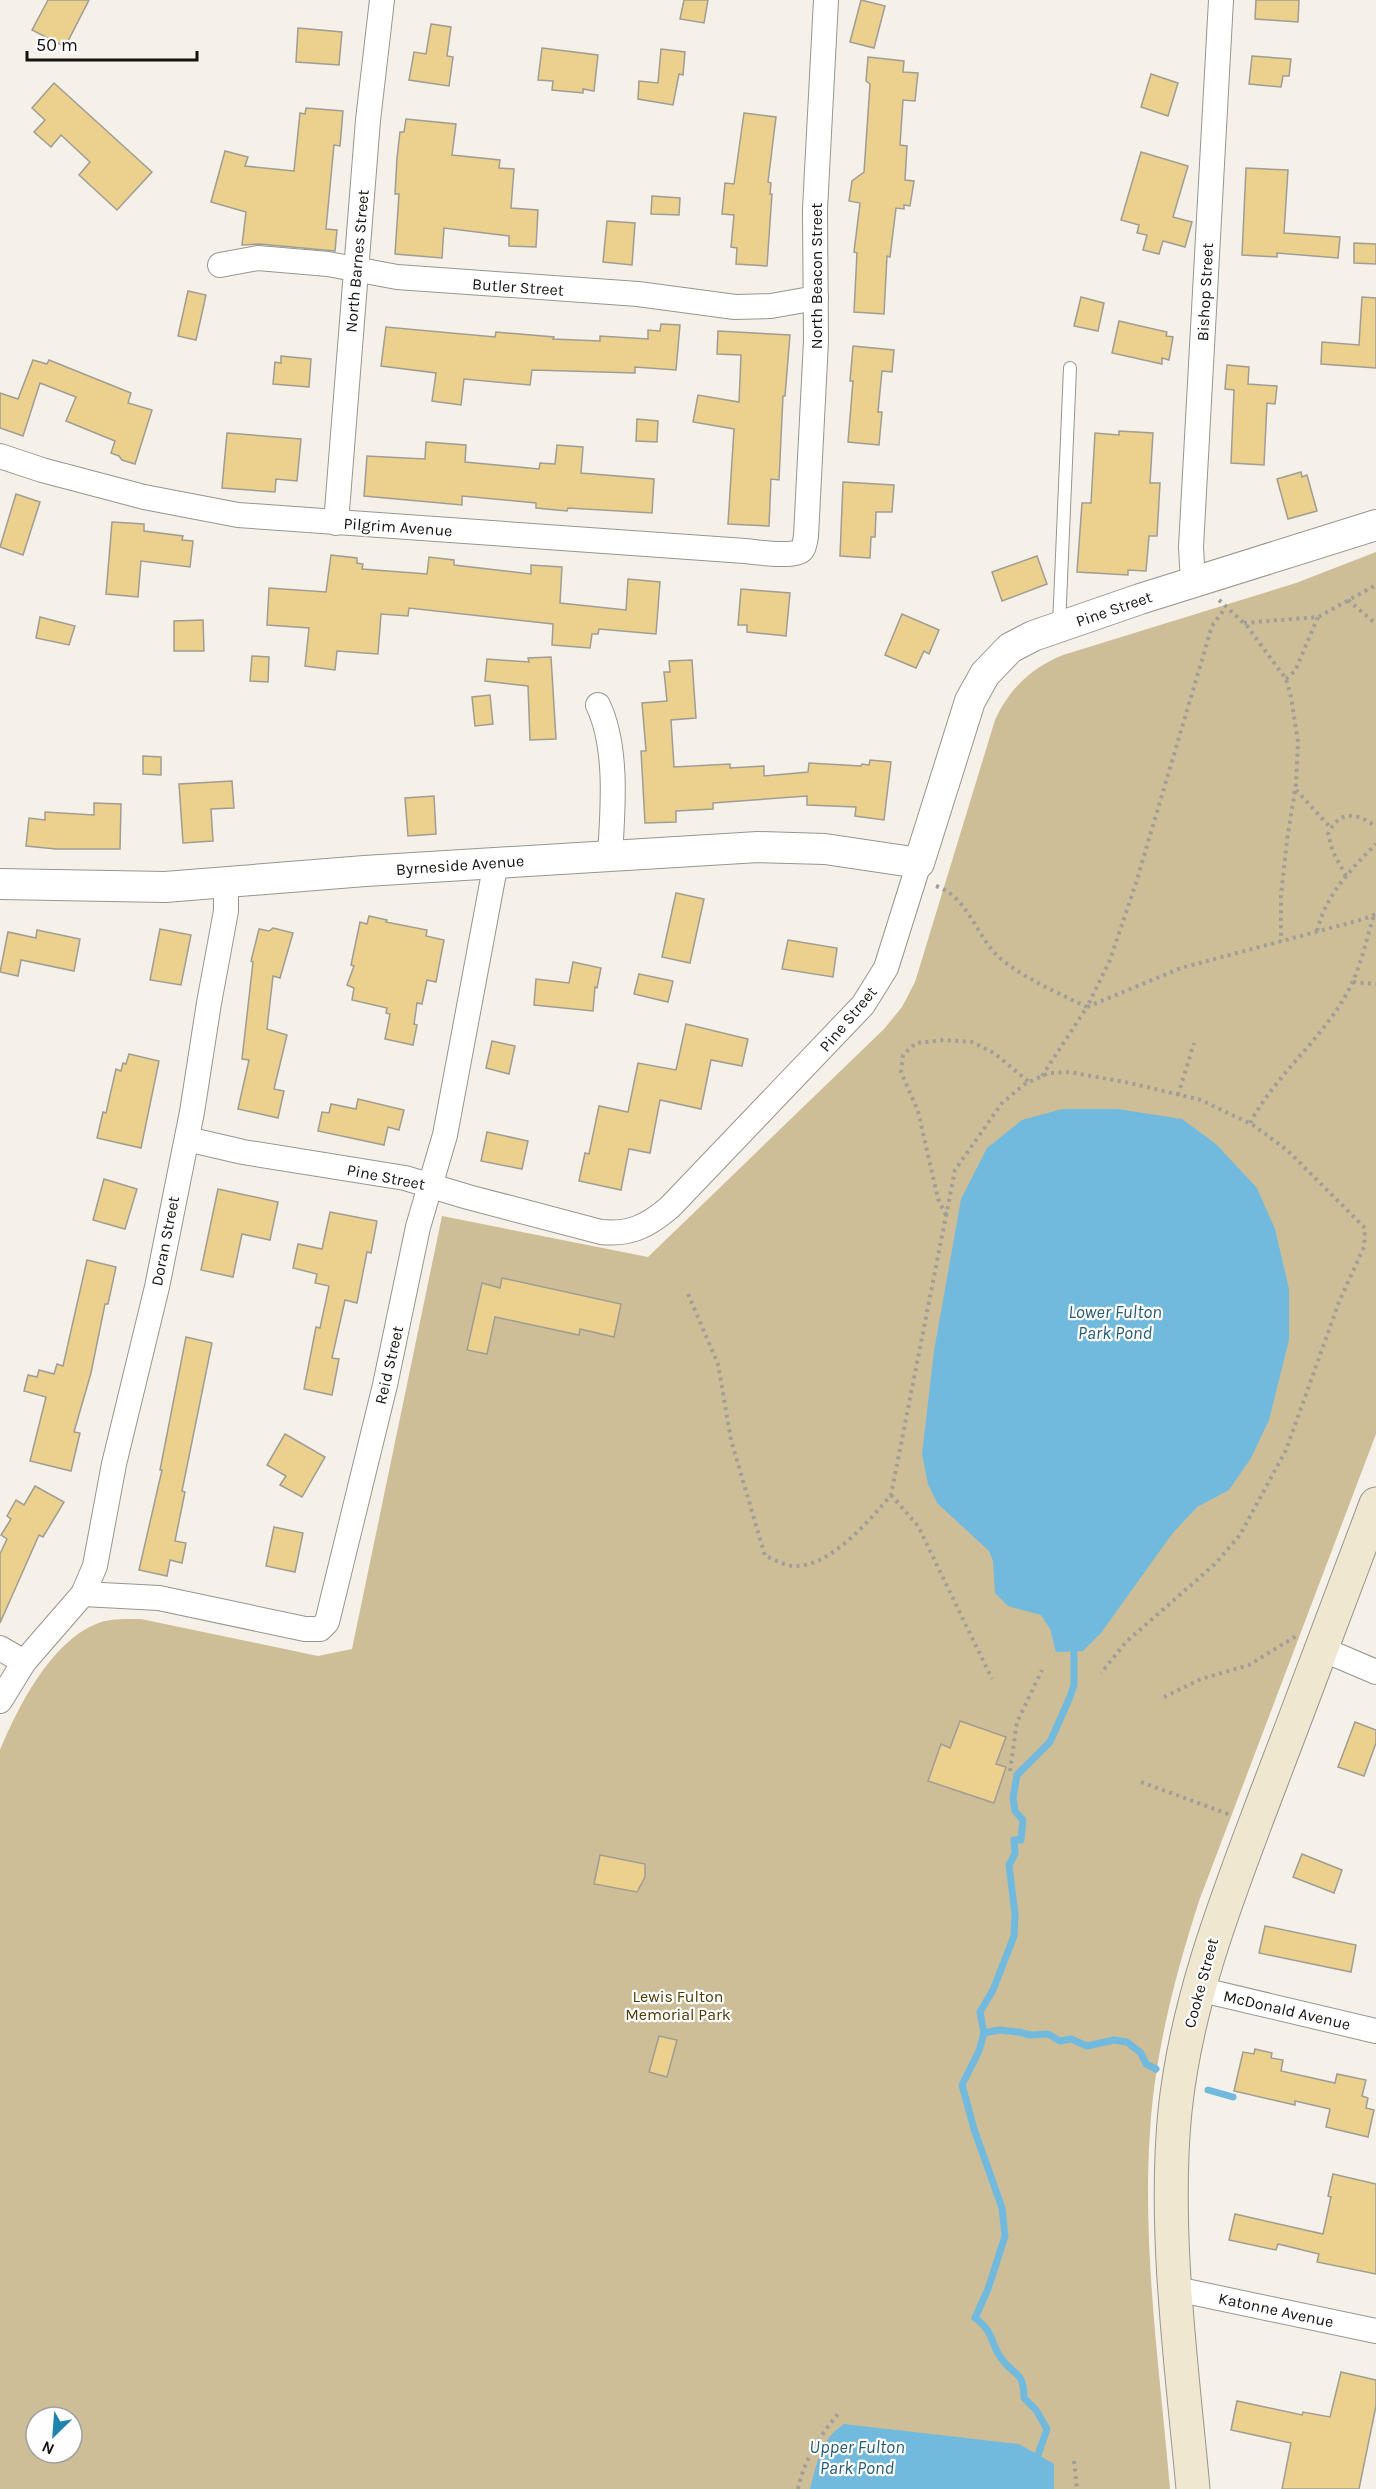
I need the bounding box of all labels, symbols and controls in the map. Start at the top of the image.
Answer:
scale bar [27,24,196,62]
text: 50 m [36,34,78,56]
street label: North Barnes Street [341,189,373,333]
street label: North Beacon Street [807,203,826,349]
street label: Bishop Street [1193,242,1217,342]
street label: Butler Street [472,274,564,300]
street label: Pilgrim Avenue [343,514,453,540]
street label: Pine Street [1073,587,1155,631]
street label: Byrneside Avenue [395,851,525,879]
street label: Pine Street [815,983,881,1055]
street label: Pine Street [345,1160,427,1194]
street label: Doran Street [147,1194,183,1288]
water label: Lower Fulton Park Pond [1068,1301,1162,1344]
street label: Reid Street [371,1324,407,1406]
street label: Cooke Street [1180,1936,1222,2030]
street label: McDonald Avenue [1222,1986,1352,2034]
park label: Lewis Fulton Memorial Park [625,1987,731,2024]
street label: Katonne Avenue [1217,2289,1335,2331]
north arrow [24,2405,84,2465]
water label: Upper Fulton Park Pond [809,2436,905,2479]
text: N [39,2437,57,2459]

